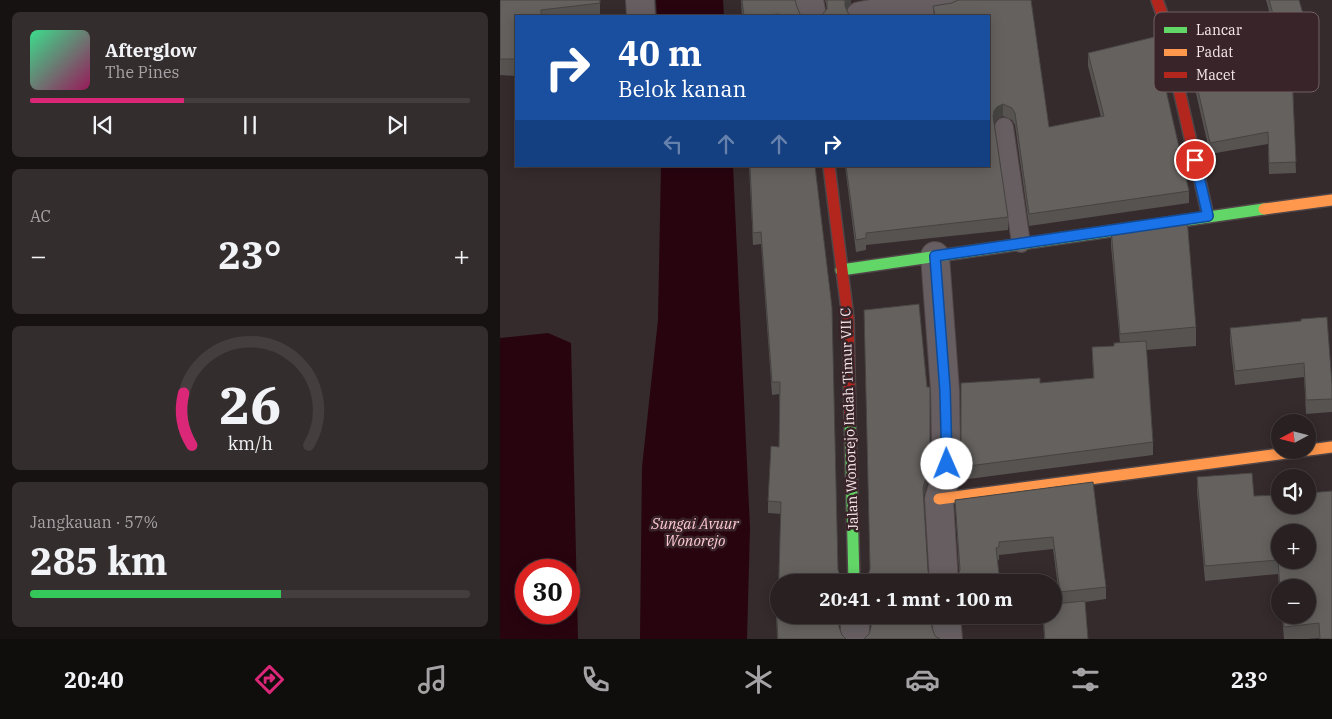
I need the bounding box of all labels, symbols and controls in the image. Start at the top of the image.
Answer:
legend [1154,12,1319,92]
text: Lancar [1196,21,1243,39]
text: 40 m [618,30,702,76]
icon: right [535,35,600,100]
text: Afterglow [105,38,197,62]
text: Padat [1196,43,1233,61]
text: The Pines [105,62,179,82]
text: Macet [1196,66,1235,84]
text: Belok kanan [618,74,746,103]
icon: previous [89,111,117,139]
icon: pause [236,111,264,139]
icon: next [383,111,411,139]
icon: left [659,130,687,158]
icon: ahead [712,130,740,158]
icon: ahead [765,130,793,158]
icon: right [818,130,846,158]
pin [1174,139,1216,181]
icon: arrive [1181,146,1209,174]
text: AC [30,206,51,226]
text: 23° [218,230,282,279]
text: − [30,237,47,274]
text: + [453,237,470,274]
street label: Jalan Wonorejo Indah Timur VII C [836,307,862,531]
text: 26 [219,371,281,438]
north arrow [1271,414,1316,459]
map controls [1271,414,1316,624]
text: km/h [227,432,273,455]
position arrow [920,437,972,489]
button: sound [1271,469,1316,514]
text: Jangkauan · 57% [30,512,158,532]
water label: Sungai Avuur Wonorejo [650,514,739,550]
button: + [1271,524,1316,569]
text: 285 km [30,536,168,585]
speed limit sign: 30 [515,559,580,624]
button: − [1271,579,1316,624]
text: 20:41 · 1 mnt · 100 m [819,587,1013,611]
icon: directions [252,662,287,697]
icon: music [415,662,450,697]
icon: phone [578,662,613,697]
icon: climate [741,662,776,697]
icon: car [905,662,940,697]
icon: filters [1068,662,1103,697]
text: 20:40 [64,665,124,694]
text: 23° [1231,665,1268,694]

